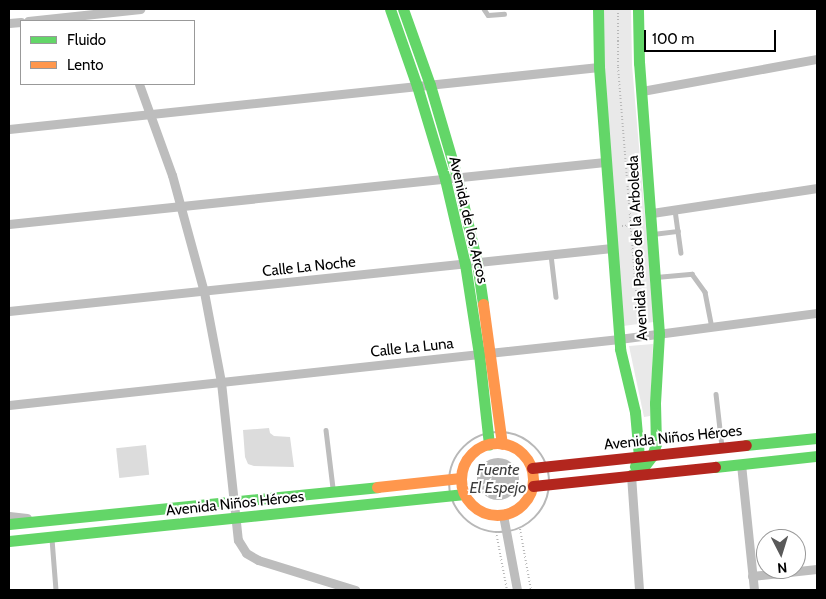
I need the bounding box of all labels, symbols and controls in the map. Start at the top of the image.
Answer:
legend [20,20,195,85]
scale bar [646,20,778,52]
text: 100 m [652,30,694,48]
text: Fluido [67,31,106,49]
text: Lento [67,56,104,74]
street label: Avenida de los Arcos [445,155,491,285]
street label: Avenida Paseo de la Arboleda [624,155,652,341]
street label: Calle La Noche [261,253,357,281]
street label: Calle La Luna [370,335,454,361]
street label: Avenida Niños Héroes [603,422,743,454]
water label: Fuente El Espejo [470,460,526,498]
street label: Avenida Niños Héroes [165,488,305,520]
north arrow [756,529,806,579]
text: N [777,559,788,577]

